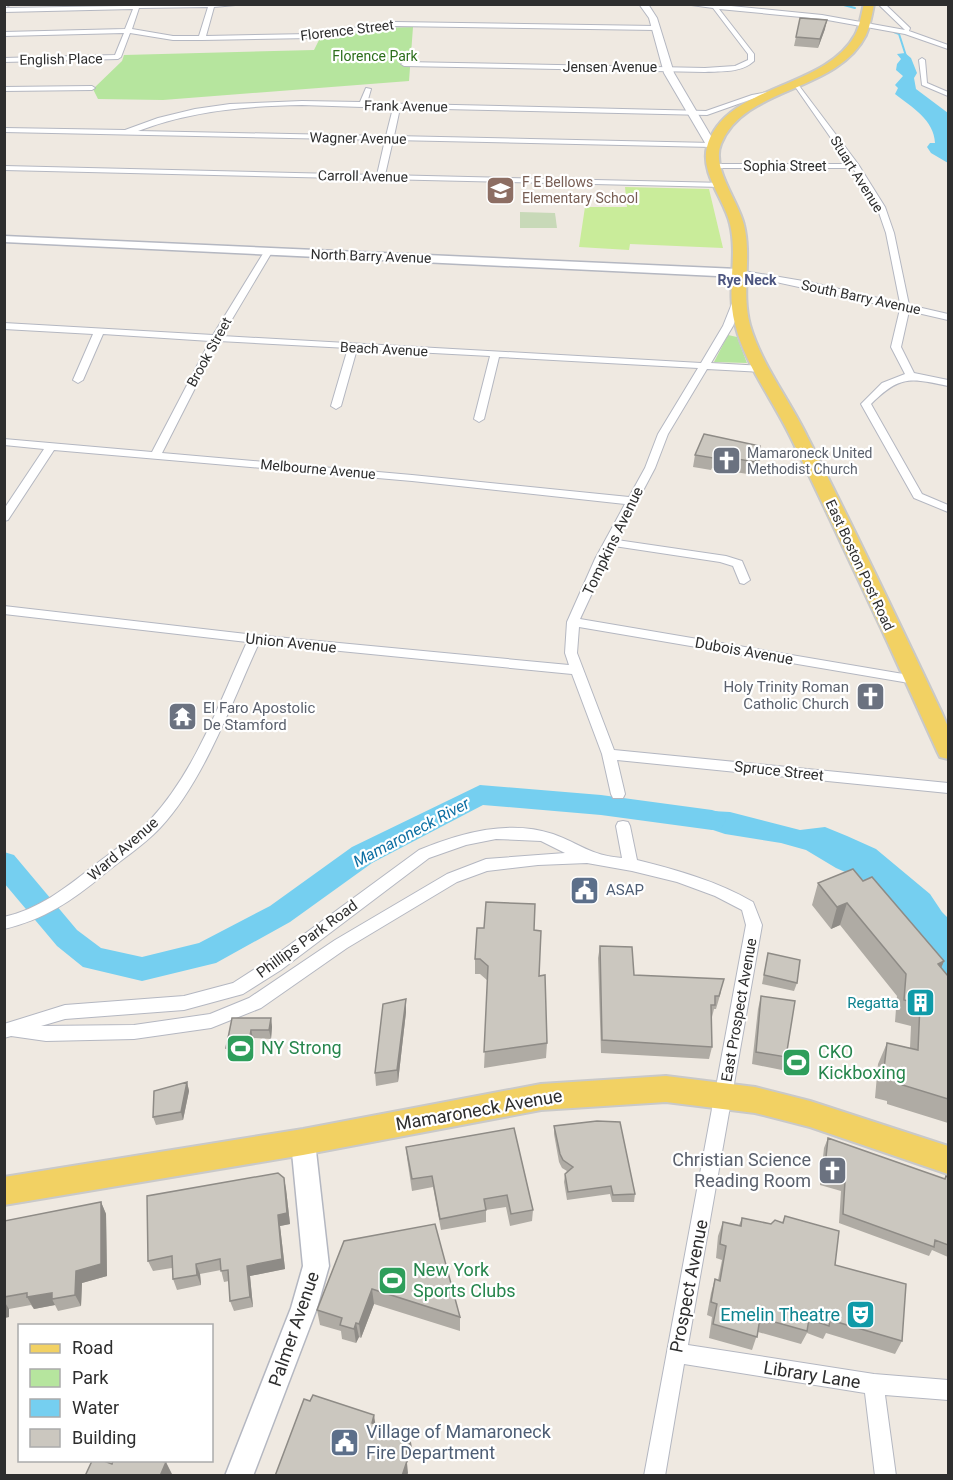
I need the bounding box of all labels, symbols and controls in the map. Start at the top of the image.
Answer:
street label: Florence Street [299,16,395,44]
park label: Florence Park [332,48,419,64]
street label: English Place [19,50,103,68]
street label: Jensen Avenue [563,59,657,75]
street label: Frank Avenue [364,97,448,115]
street label: Wagner Avenue [309,129,407,147]
street label: Stuart Avenue [827,133,887,215]
street label: Sophia Street [743,158,827,174]
street label: Carroll Avenue [318,167,408,185]
school or university icon: F E Bellows Elementary School [485,174,517,206]
place label: F E Bellows Elementary School [522,174,638,206]
street label: North Barry Avenue [310,246,432,266]
district label: Rye Neck [717,272,777,288]
street label: South Barry Avenue [800,277,922,317]
street label: Brook Street [183,314,235,389]
street label: Beach Avenue [340,339,428,359]
church icon: Mamaroneck United Methodist Church [710,445,742,477]
place label: Mamaroneck United Methodist Church [747,445,873,477]
street label: Melbourne Avenue [260,456,376,482]
street label: Tompkins Avenue [579,484,647,598]
street label: East Boston Post Road [823,497,897,633]
street label: Union Avenue [245,629,337,657]
street label: Dubois Avenue [694,634,794,668]
place label: Holy Trinity Roman Catholic Church [723,678,849,713]
church icon: Holy Trinity Roman Catholic Church [854,680,886,712]
place label: El Faro Apostolic De Stamford [203,699,315,734]
temple icon: El Faro Apostolic De Stamford [166,701,198,733]
street label: Spruce Street [733,757,825,785]
water label: Mamaroneck River [350,793,473,871]
street label: Ward Avenue [84,814,162,884]
public building icon: ASAP [569,874,601,906]
place label: ASAP [606,881,644,899]
street label: Phillips Park Road [253,896,361,982]
street label: East Prospect Avenue [717,937,761,1083]
building icon: Regatta [904,987,936,1019]
place label: Regatta [847,994,899,1012]
sports icon: NY Strong [224,1032,256,1064]
place label: NY Strong [261,1037,342,1058]
place label: CKO Kickboxing [818,1041,906,1083]
sports icon: CKO Kickboxing [781,1046,813,1078]
street label: Mamaroneck Avenue [394,1085,564,1134]
place label: Christian Science Reading Room [672,1149,811,1191]
church icon: Christian Science Reading Room [816,1154,848,1186]
street label: Prospect Avenue [665,1218,712,1354]
place label: New York Sports Clubs [413,1259,516,1301]
sports icon: New York Sports Clubs [376,1264,408,1296]
street label: Palmer Avenue [264,1269,323,1389]
theatre icon: Emelin Theatre [845,1299,877,1331]
place label: Emelin Theatre [720,1304,840,1325]
legend [18,1324,213,1462]
text: Road [72,1337,113,1358]
street label: Library Lane [762,1356,862,1393]
text: Park [72,1367,109,1388]
text: Water [72,1397,119,1418]
place label: Village of Mamaroneck Fire Department [366,1421,552,1463]
public building icon: Village of Mamaroneck Fire Department [329,1426,361,1458]
text: Building [72,1427,136,1448]

